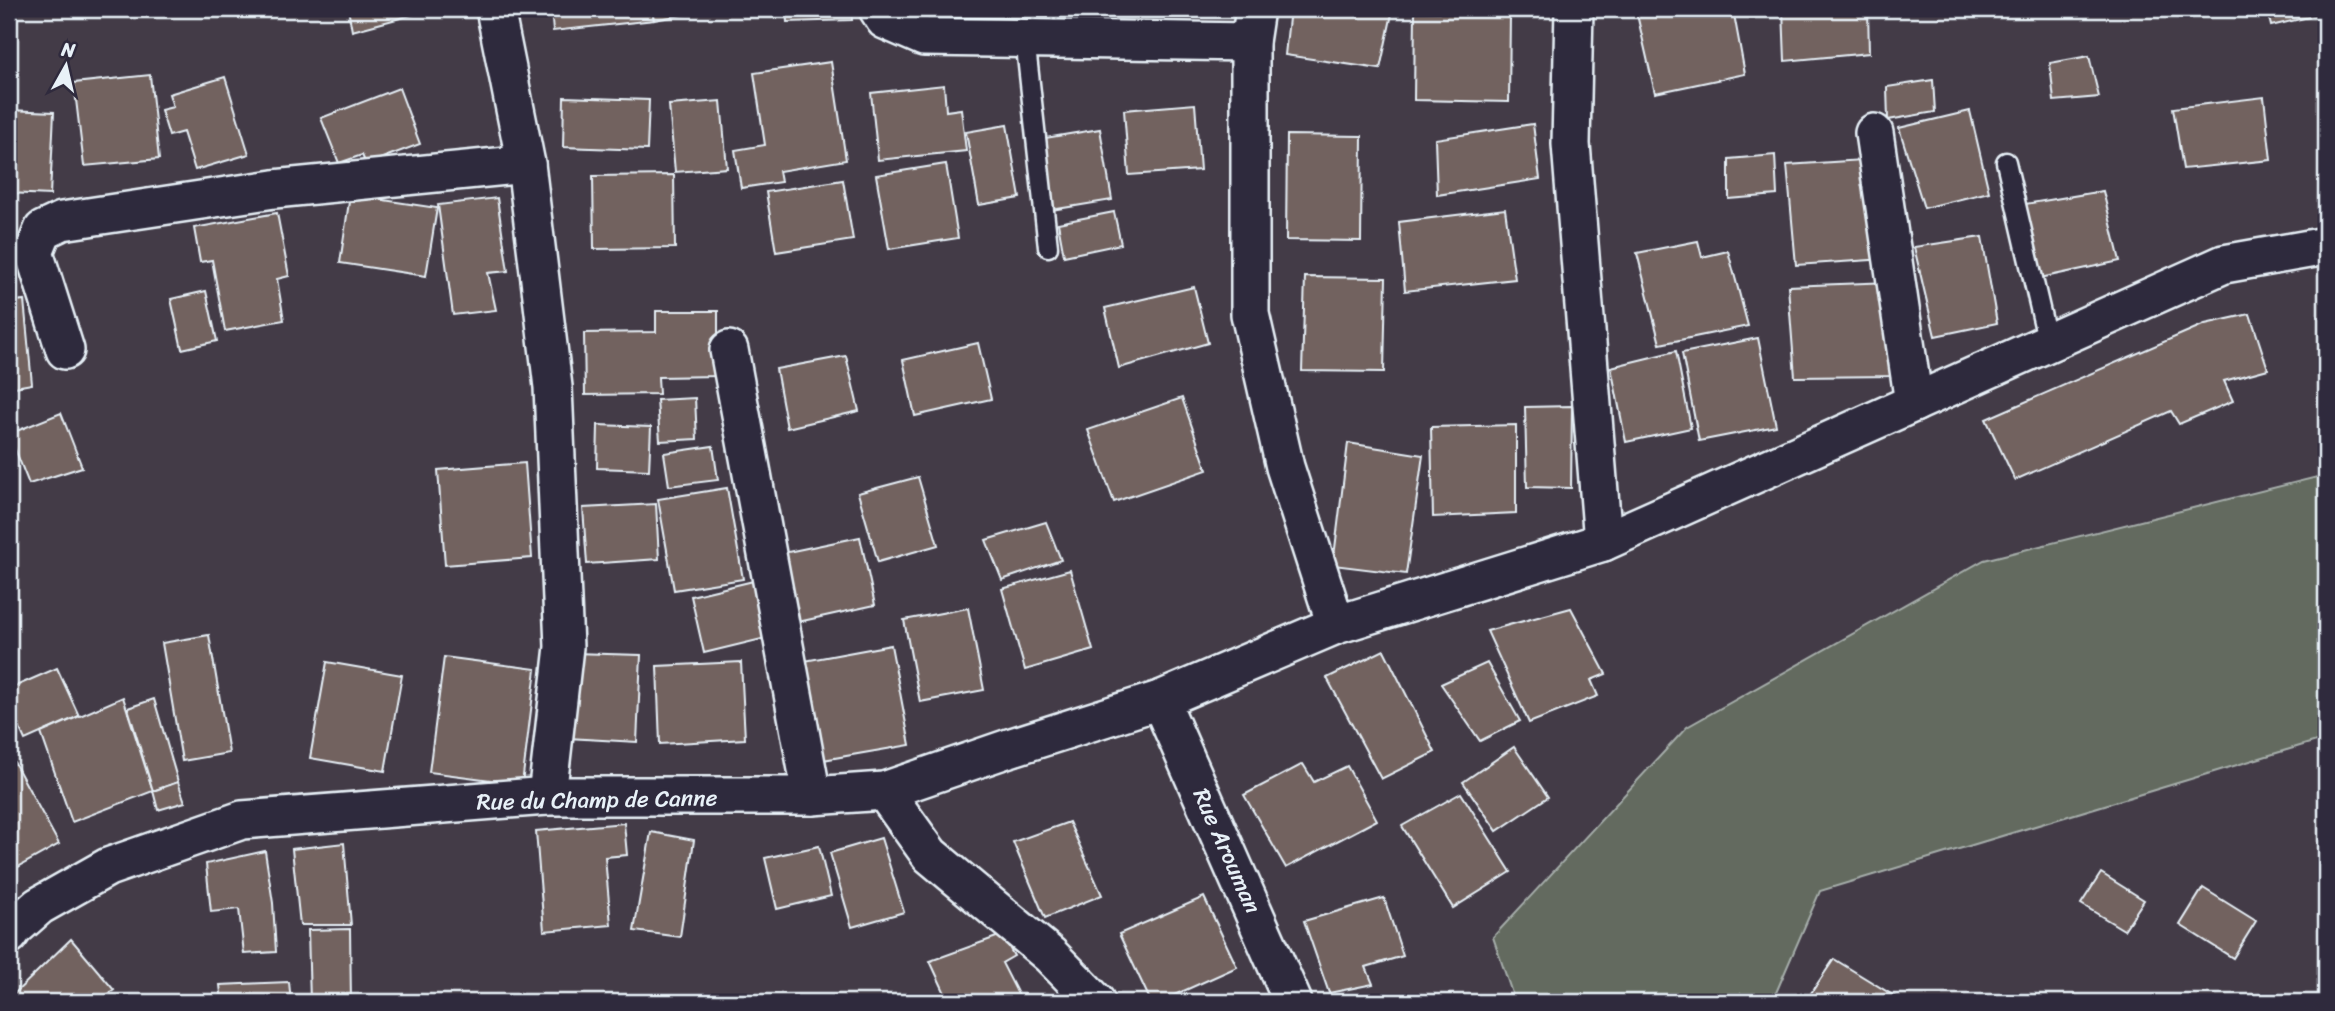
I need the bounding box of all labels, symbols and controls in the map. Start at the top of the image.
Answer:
north arrow [32,32,102,102]
text: N [58,32,78,67]
street label: Rue du Champ de Canne [476,777,718,823]
street label: Rue Arouman [1181,781,1273,921]

